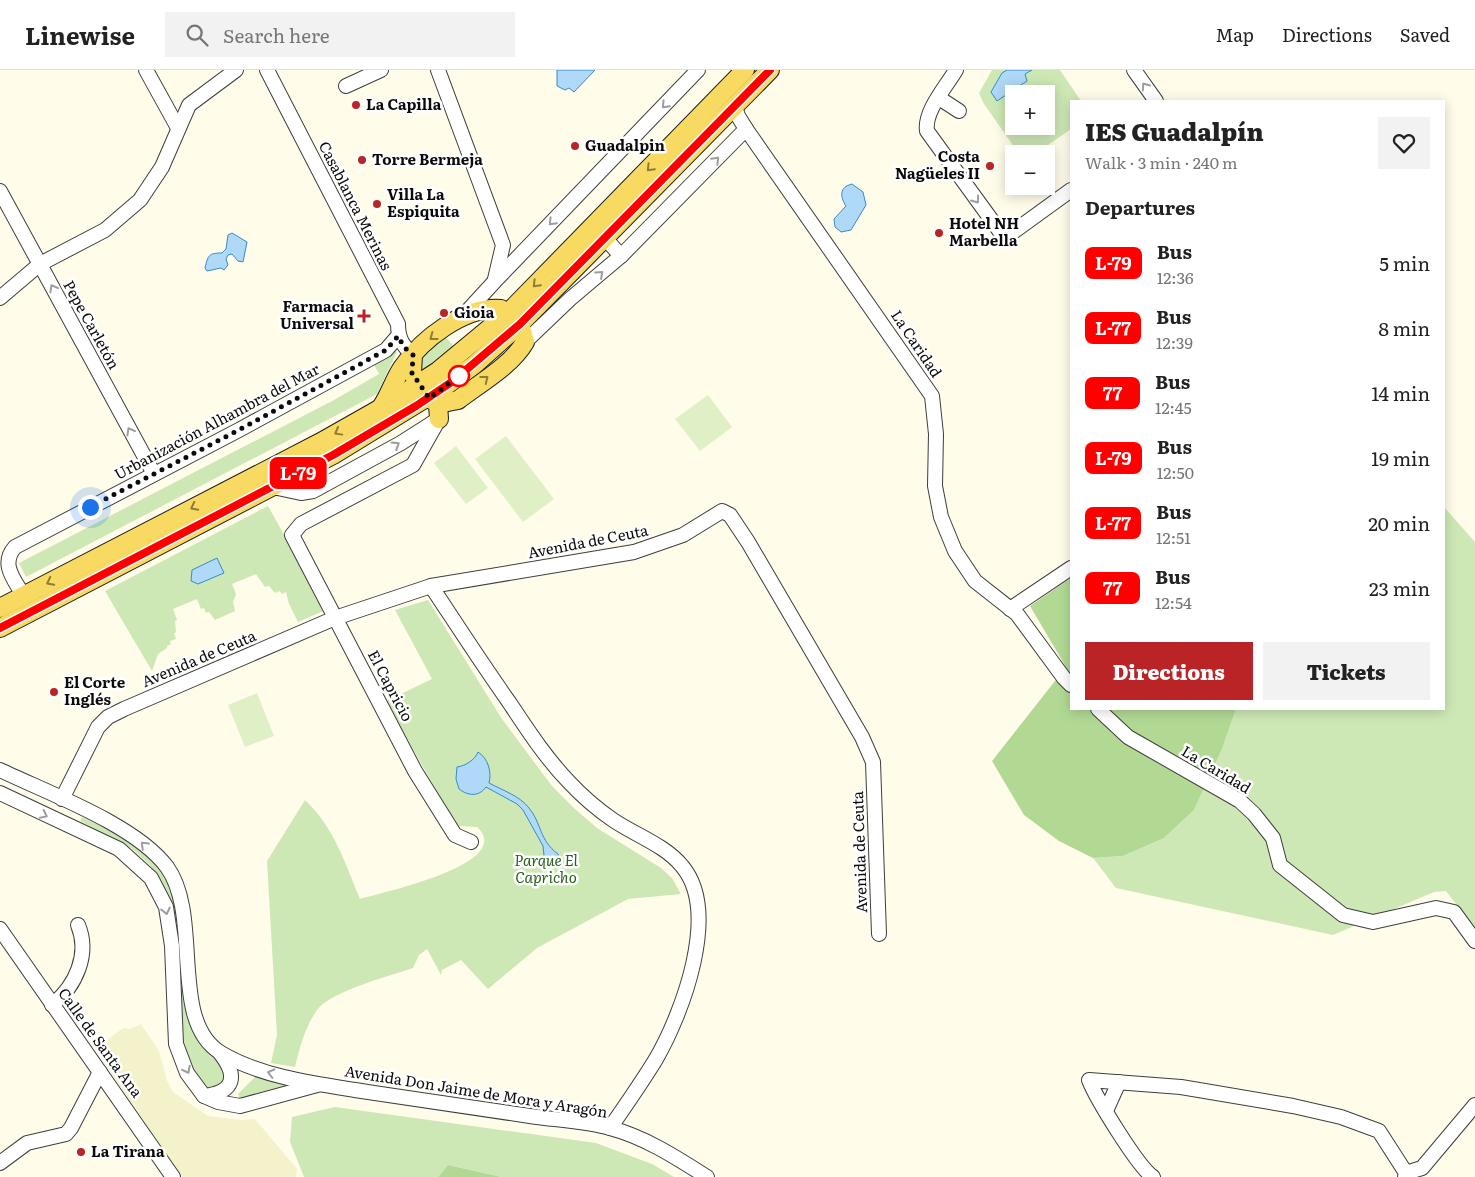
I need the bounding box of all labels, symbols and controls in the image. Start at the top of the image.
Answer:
search box [165,12,515,57]
text: Linewise [25,17,135,52]
icon: search [183,21,211,49]
text: Search here [223,21,330,49]
text: Map [1216,21,1254,48]
text: Directions [1282,21,1372,48]
text: Saved [1400,21,1450,48]
one-way arrow [1142,82,1151,91]
map controls [1005,85,1055,195]
button: + [1005,85,1055,135]
place label: La Capilla [366,92,442,115]
marker: La Capilla [350,99,362,111]
one-way arrow [661,99,670,108]
text: IES Guadalpín [1085,113,1264,148]
button: heart [1378,117,1430,169]
place label: Guadalpin [585,133,666,156]
street label: Casablanca Merinas [314,137,399,274]
marker: Guadalpin [569,140,581,152]
place label: Costa Nagüeles II [895,144,980,184]
button: − [1005,145,1055,195]
place label: Torre Bermeja [372,147,483,170]
text: Walk · 3 min · 240 m [1085,150,1238,174]
marker: Torre Bermeja [356,154,368,166]
one-way arrow [710,157,719,166]
marker: Costa Nagüeles II [984,160,996,172]
one-way arrow [647,162,656,171]
place label: Villa La Espiquita [387,182,460,222]
text: Departures [1085,193,1195,221]
one-way arrow [971,194,979,203]
marker: Villa La Espiquita [371,198,383,210]
place label: Hotel NH Marbella [949,211,1019,251]
one-way arrow [548,216,557,225]
marker: Hotel NH Marbella [933,227,945,239]
text: Bus [1157,237,1192,265]
text: L-79 [1095,249,1132,276]
text: 5 min [1379,249,1430,277]
text: 12:36 [1157,265,1194,289]
one-way arrow [595,271,604,280]
street label: Pepe Carletón [58,276,126,373]
one-way arrow [533,278,542,287]
one-way arrow [49,285,59,294]
place label: Farmacia Universal [280,294,355,334]
place label: Gioia [454,300,495,323]
text: Bus [1156,302,1191,330]
street label: La Caridad [886,305,948,382]
marker: Gioia [438,307,450,319]
marker: Farmacia Universal [358,310,370,322]
text: L-77 [1095,314,1131,341]
text: 8 min [1378,314,1430,342]
text: 12:39 [1156,330,1193,354]
one-way arrow [429,331,439,340]
street label: Urbanización Alhambra del Mar [110,357,323,485]
unlabelled marker [448,365,470,387]
text: Bus [1155,367,1190,395]
one-way arrow [479,376,489,385]
text: 77 [1103,379,1122,406]
text: 14 min [1371,379,1430,407]
text: 12:45 [1155,395,1192,419]
one-way arrow [335,426,344,436]
one-way arrow [127,428,137,437]
text: Bus [1157,432,1192,460]
one-way arrow [391,442,400,452]
text: L-79 [1095,444,1132,471]
text: 19 min [1371,444,1430,472]
line badge: L-79 [263,457,333,489]
text: L-79 [280,459,316,486]
text: 12:50 [1157,460,1194,484]
your location [78,495,103,520]
text: Bus [1156,497,1191,525]
one-way arrow [190,501,199,511]
text: L-77 [1095,509,1131,536]
text: 20 min [1368,509,1430,537]
street label: Avenida de Ceuta [526,517,651,563]
text: 12:51 [1156,525,1191,549]
text: Bus [1155,562,1190,590]
text: 77 [1103,574,1122,601]
text: 23 min [1369,574,1430,602]
one-way arrow [46,576,55,586]
text: 12:54 [1155,590,1192,614]
street label: Avenida de Ceuta [138,623,260,692]
button: Directions [1085,642,1253,700]
button: Tickets [1263,642,1430,700]
street label: El Capricio [363,645,420,725]
place label: El Corte Inglés [64,670,126,710]
marker: El Corte Inglés [48,686,60,698]
street label: La Caridad [1178,739,1256,798]
street label: Avenida de Ceuta [845,790,872,913]
one-way arrow [39,809,48,819]
one-way arrow [141,842,150,851]
park label: Parque El Capricho [514,848,579,888]
one-way arrow [160,906,171,915]
street label: Calle de Santa Ana [53,982,150,1103]
street label: Avenida Don Jaime de Mora y Aragón [343,1058,609,1123]
one-way arrow [181,1065,191,1074]
one-way arrow [266,1068,275,1079]
place label: La Tirana [91,1139,165,1162]
marker: La Tirana [75,1146,87,1158]

